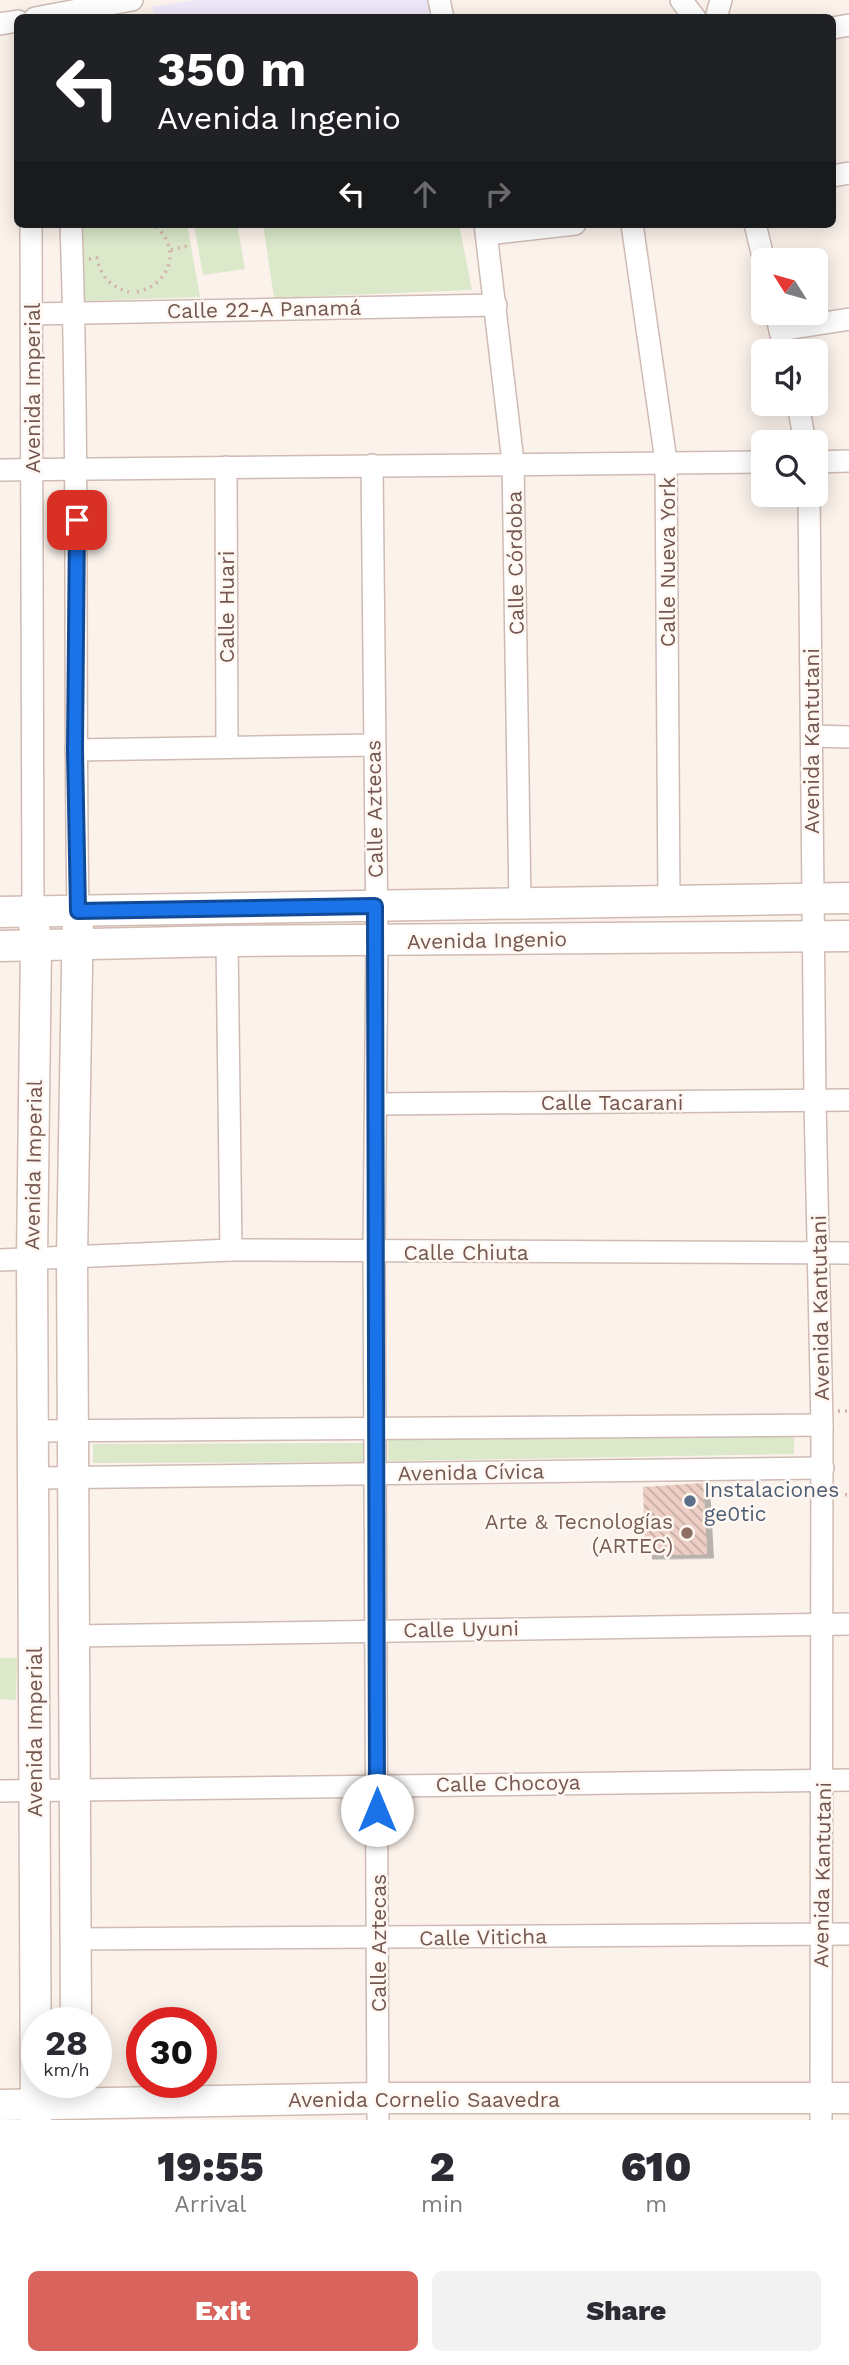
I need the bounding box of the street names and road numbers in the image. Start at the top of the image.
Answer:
street label: Calle 22-A Panamá [167,295,362,323]
street label: Avenida Imperial [20,302,45,473]
street label: Calle Nueva York [655,477,680,647]
street label: Calle Córdoba [501,490,529,635]
street label: Calle Huari [214,551,239,663]
street label: Avenida Kantutani [799,648,824,834]
street label: Calle Aztecas [360,740,388,878]
street label: Avenida Ingenio [407,926,567,954]
street label: Avenida Imperial [19,1079,47,1250]
street label: Calle Tacarani [541,1090,683,1115]
street label: Avenida Kantutani [806,1215,834,1401]
street label: Calle Chiuta [403,1240,529,1265]
street label: Avenida Cívica [397,1458,545,1486]
street label: Calle Uyuni [403,1615,519,1643]
street label: Avenida Imperial [22,1646,47,1817]
street label: Calle Chocoya [435,1769,581,1797]
street label: Avenida Kantutani [808,1782,836,1968]
street label: Calle Aztecas [366,1874,391,2012]
street label: Calle Viticha [419,1923,547,1951]
street label: Avenida Cornelio Saavedra [288,2087,560,2112]

